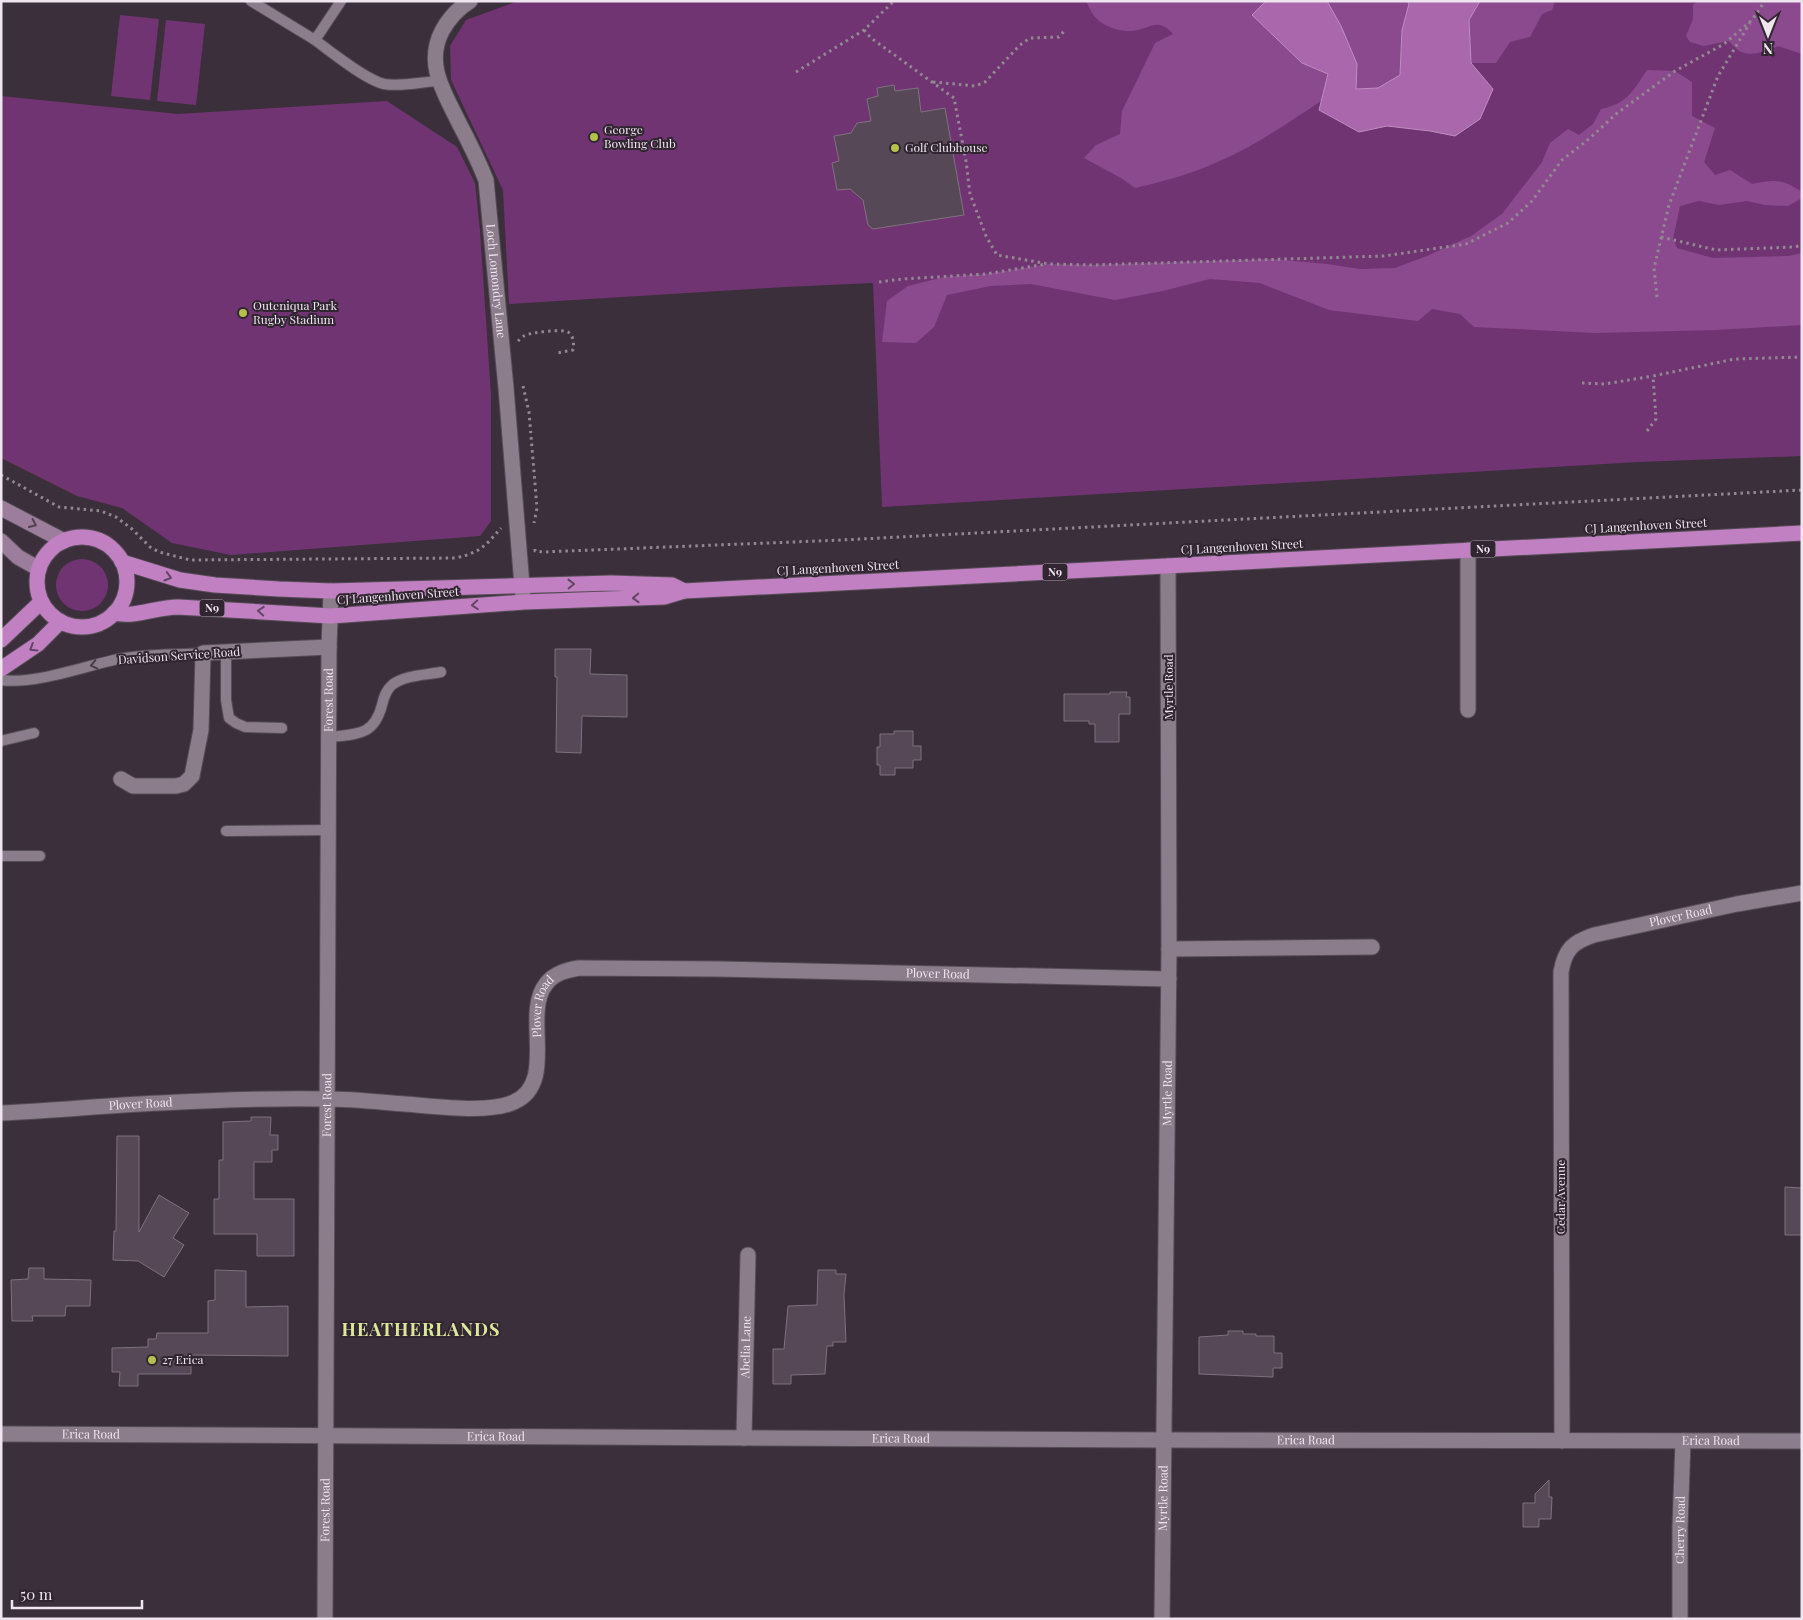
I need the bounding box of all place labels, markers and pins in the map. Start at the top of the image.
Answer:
place label: George Bowling Club [604,121,676,151]
marker: George Bowling Club [588,131,600,143]
place label: Golf Clubhouse [905,139,988,155]
marker: Golf Clubhouse [889,142,901,154]
place label: Outeniqua Park Rugby Stadium [253,297,337,327]
marker: Outeniqua Park Rugby Stadium [237,307,249,319]
place label: 27 Erica [162,1351,203,1367]
marker: 27 Erica [146,1354,158,1366]

